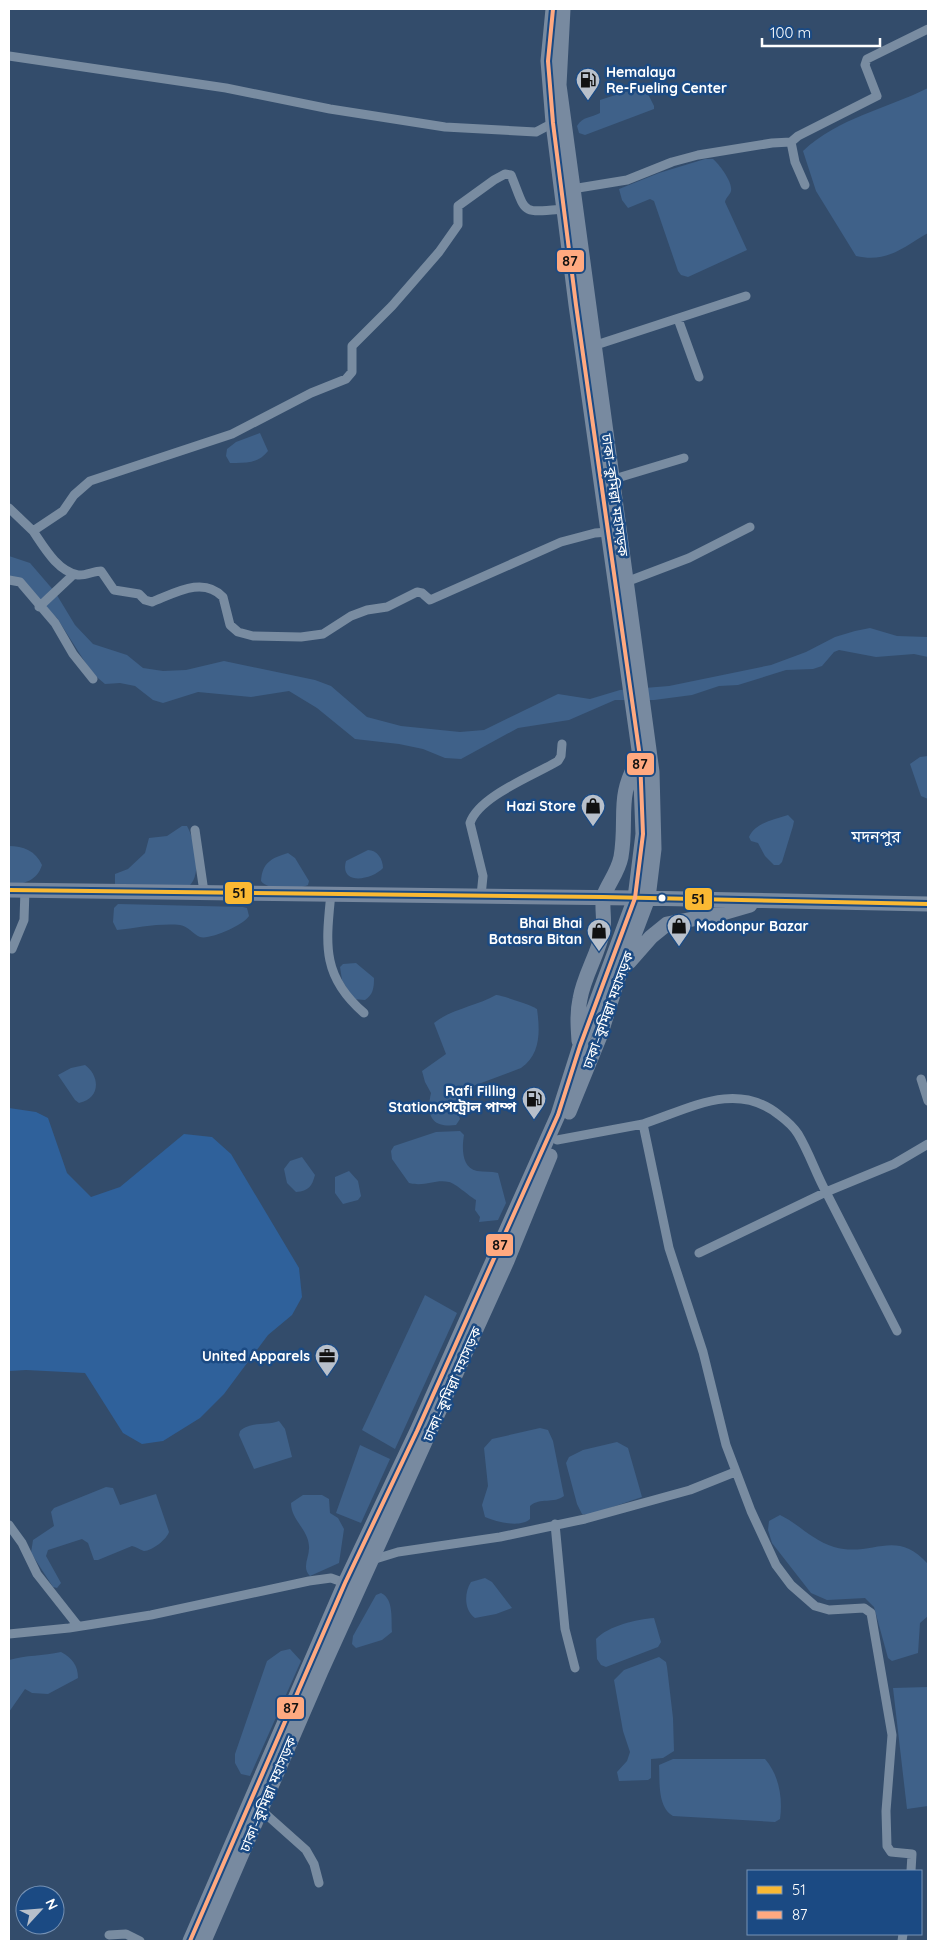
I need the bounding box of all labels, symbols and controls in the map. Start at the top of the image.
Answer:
scale bar [762,15,880,47]
text: 100 m [770,23,811,42]
place label: Hemalaya Re-Fueling Center [606,63,727,97]
fuel station icon: Hemalaya Re-Fueling Center [575,67,601,101]
line badge: 87 [556,249,585,273]
text: 87 [562,252,578,270]
street label: ঢাকা–কুমিল্লা মহাসড়ক [597,431,633,558]
line badge: 87 [626,752,655,776]
text: 87 [632,755,648,773]
shop icon: Hazi Store [580,793,606,827]
place label: Hazi Store [506,797,576,815]
district label: মদনপুর [850,826,901,846]
line badge: 51 [224,881,253,905]
text: 51 [232,884,246,902]
line badge: 51 [684,887,713,911]
text: 51 [691,890,705,908]
unlabelled marker [657,893,667,903]
shop icon: Modonpur Bazar [666,913,692,947]
place label: Bhai Bhai Batasra Bitan [489,914,582,948]
place label: Modonpur Bazar [696,917,809,935]
shop icon: Bhai Bhai Batasra Bitan [586,918,612,952]
street label: ঢাকা–কুমিল্লা মহাসড়ক [578,948,638,1072]
place label: Rafi Filling Stationপেট্রোল পাম্প [388,1082,517,1116]
fuel station icon: Rafi Filling Stationপেট্রোল পাম্প [521,1086,547,1120]
line badge: 87 [485,1233,514,1257]
text: 87 [492,1236,508,1254]
street label: ঢাকা–কুমিল্লা মহাসড়ক [418,1323,486,1445]
office icon: United Apparels [314,1343,340,1377]
place label: United Apparels [202,1347,310,1365]
line badge: 87 [276,1696,305,1720]
text: 87 [283,1699,299,1717]
street label: ঢাকা–কুমিল্লা মহাসড়ক [235,1733,301,1855]
legend [747,1870,922,1935]
text: 51 [792,1880,806,1899]
north arrow [15,1885,65,1935]
text: N [41,1896,62,1913]
text: 87 [792,1905,808,1924]

